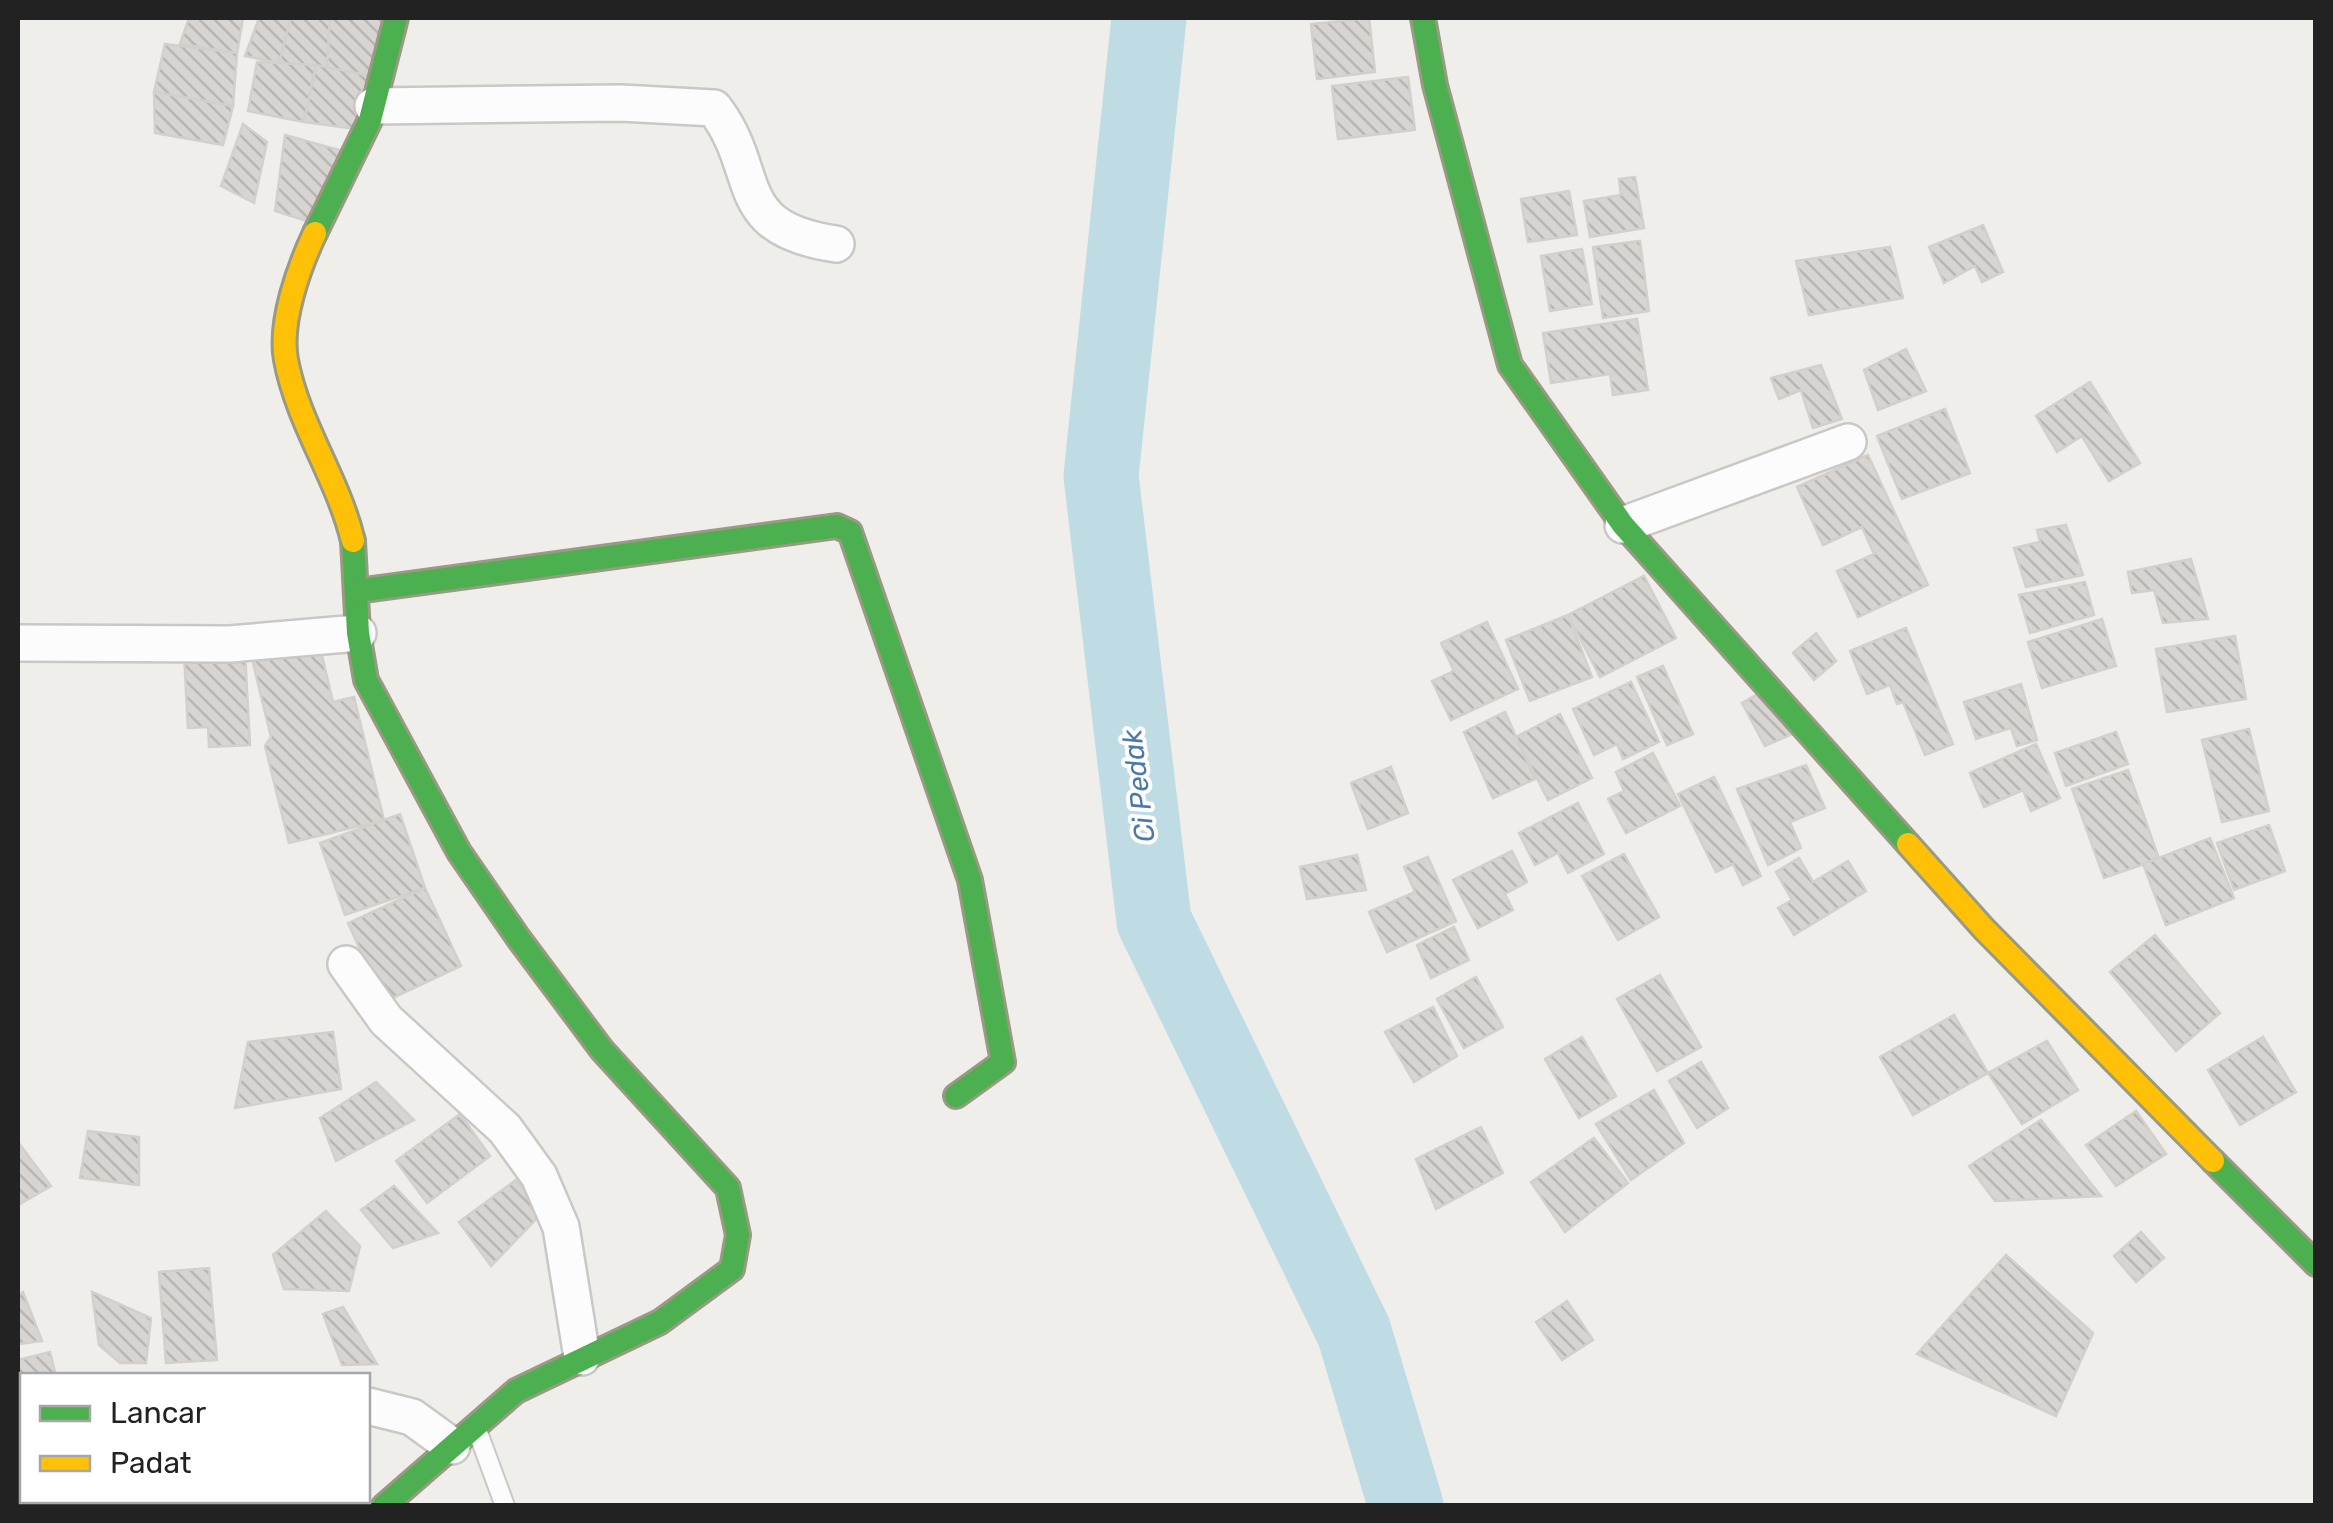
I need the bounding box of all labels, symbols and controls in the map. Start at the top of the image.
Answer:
water label: Ci Pedak [1115,727,1162,844]
legend [20,1373,370,1503]
text: Lancar [110,1395,207,1431]
text: Padat [110,1445,192,1481]

